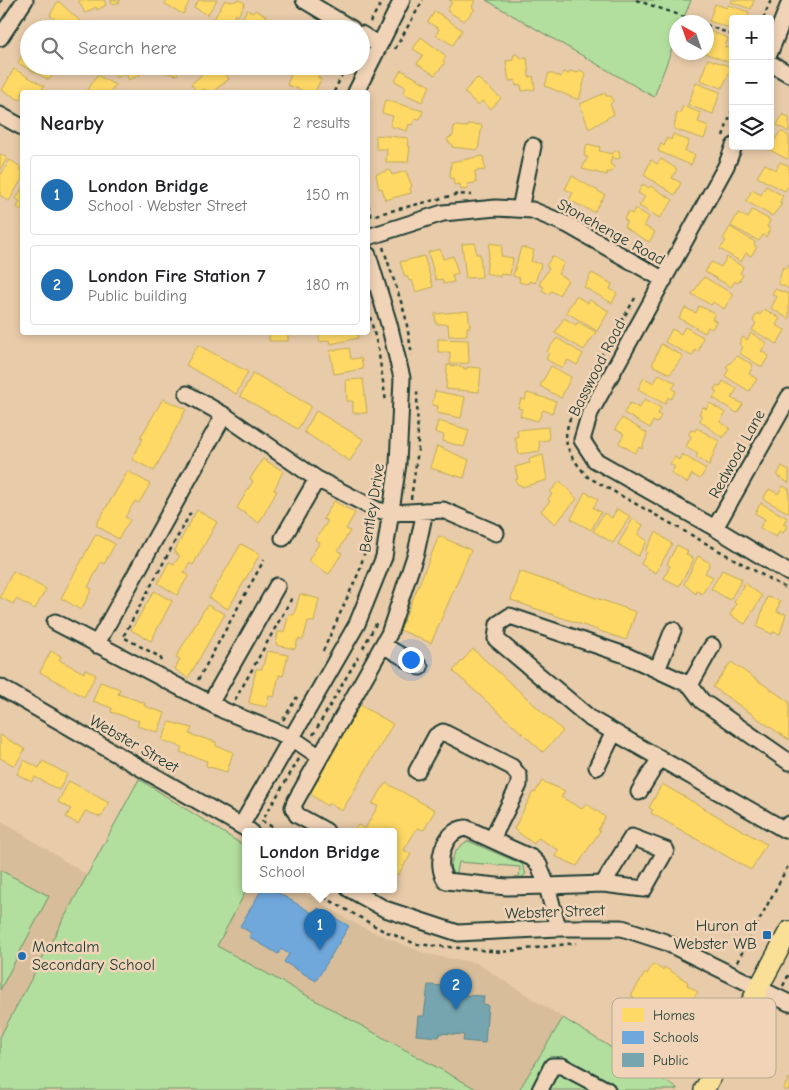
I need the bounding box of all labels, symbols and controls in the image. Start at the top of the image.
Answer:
north arrow [669,15,714,60]
map controls [729,15,774,150]
button: + [729,15,774,60]
search box [20,20,370,75]
icon: search [38,34,66,62]
text: Search here [78,37,177,59]
button: − [729,60,774,105]
button: layers [729,105,774,150]
text: Nearby [40,111,104,135]
text: 2 results [293,114,350,132]
text: London Bridge [88,175,208,197]
text: 1 [54,186,60,204]
text: 150 m [306,186,349,204]
street label: Stonehenge Road [554,195,668,269]
text: School · Webster Street [88,197,247,215]
text: London Fire Station 7 [88,265,266,287]
text: 2 [53,276,61,294]
text: 180 m [306,276,349,294]
text: Public building [88,287,187,305]
street label: Basswood Road [565,317,629,419]
street label: Redwood Lane [705,406,769,502]
street label: Bentley Drive [356,462,388,554]
your location [398,647,424,673]
street label: Webster Street [86,711,182,777]
popup [242,828,397,893]
text: London Bridge [259,841,380,863]
text: School [259,863,305,881]
street label: Webster Street [505,901,606,923]
pin: 1 [304,909,336,950]
place label: Huron at Webster WB [673,917,757,953]
marker: Huron at Webster WB [761,929,773,941]
place label: Montcalm Secondary School [32,938,155,974]
marker: Montcalm Secondary School [16,950,28,962]
pin: 2 [440,969,472,1010]
legend [612,998,776,1078]
text: Homes [653,1007,695,1024]
text: Schools [653,1029,699,1046]
text: Public [653,1052,689,1069]

